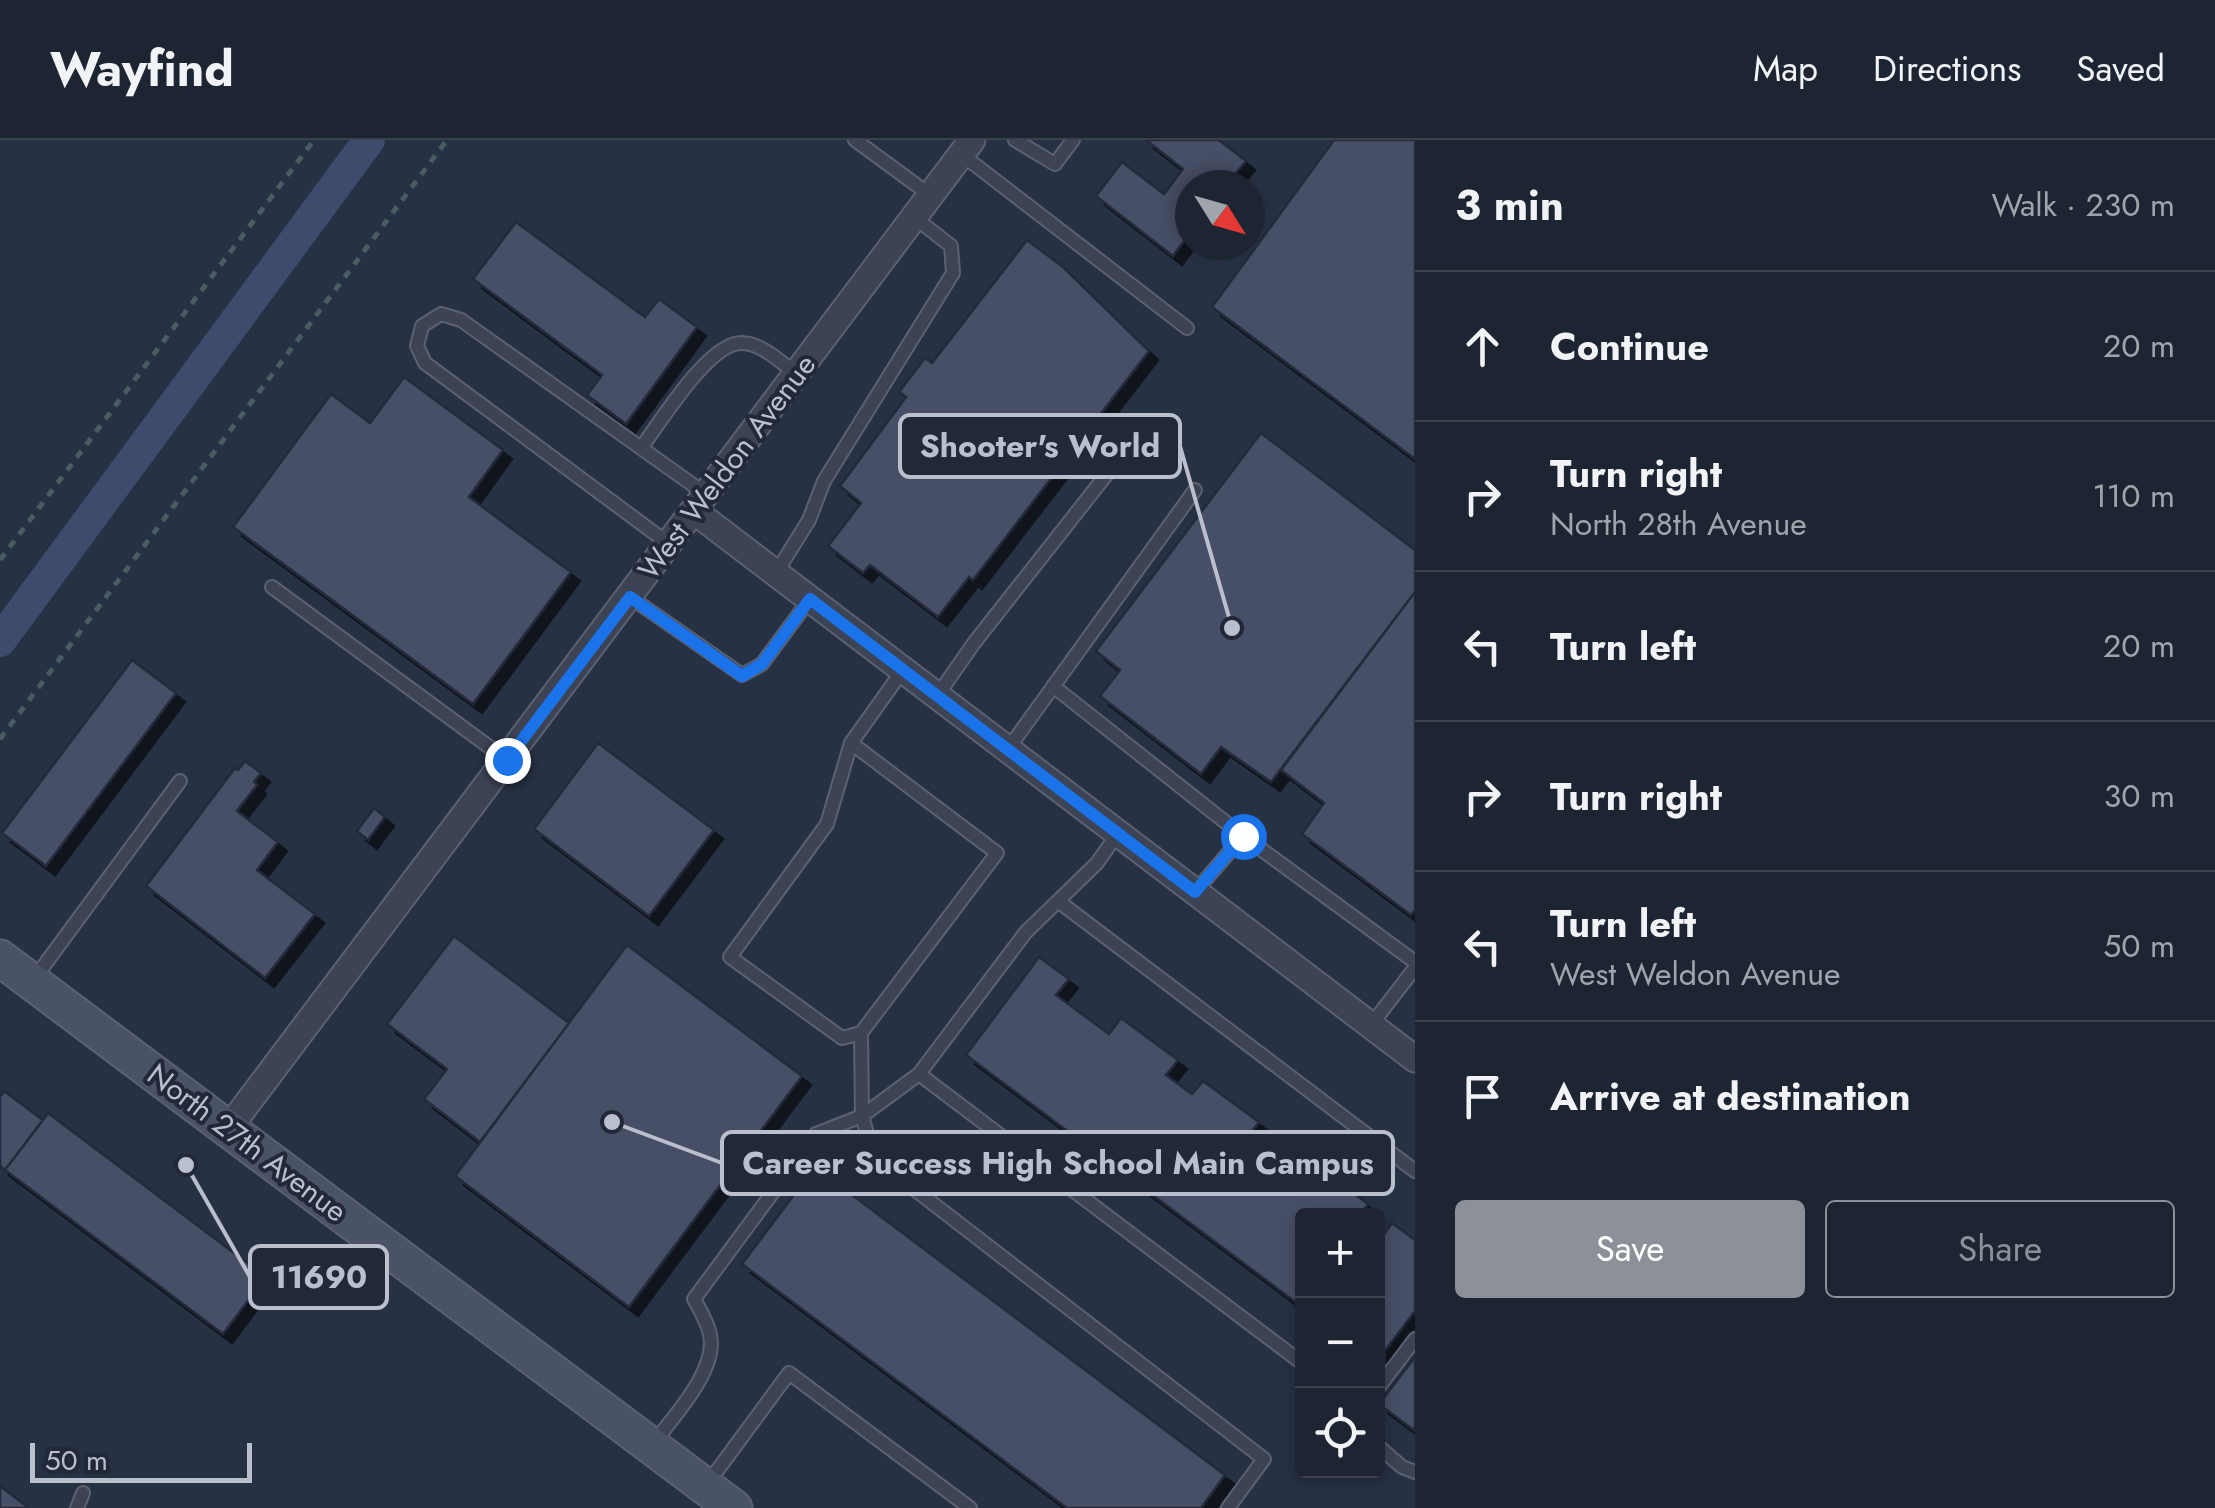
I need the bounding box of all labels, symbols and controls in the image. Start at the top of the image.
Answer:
text: Wayfind [50,35,234,104]
text: Map [1753,44,1818,94]
text: Directions [1873,44,2021,94]
text: Saved [2076,44,2165,94]
north arrow [1175,170,1265,260]
text: 3 min [1455,175,1564,236]
text: Walk · 230 m [1991,182,2175,228]
icon: ahead [1455,319,1510,374]
text: Continue [1550,319,1709,374]
text: 20 m [2103,323,2175,369]
street label: West Weldon Avenue [627,345,826,588]
callout: Shooter's World [900,415,1180,477]
text: Shooter's World [920,423,1160,469]
text: Turn right [1550,446,1722,501]
icon: right [1455,469,1510,524]
text: 110 m [2092,473,2175,519]
text: North 28th Avenue [1550,501,1807,547]
icon: left [1455,619,1510,674]
text: Turn left [1550,619,1696,674]
text: 20 m [2103,623,2175,669]
route end [485,738,531,784]
icon: right [1455,769,1510,824]
text: Turn right [1550,769,1722,824]
text: 30 m [2104,773,2175,819]
route start [1221,814,1267,860]
text: Turn left [1550,896,1696,951]
icon: left [1455,919,1510,974]
text: 50 m [2103,923,2175,969]
text: West Weldon Avenue [1550,951,1841,997]
street label: North 27th Avenue [138,1053,356,1232]
icon: arrive [1455,1069,1510,1124]
text: Arrive at destination [1550,1069,1911,1124]
callout: Career Success High School Main Campus [722,1132,1393,1194]
text: Career Success High School Main Campus [742,1140,1374,1186]
button: Save [1455,1200,1805,1298]
button: Share [1825,1200,2175,1298]
map controls [1295,1208,1385,1478]
button: + [1295,1208,1385,1298]
callout: 11690 [250,1246,387,1308]
text: 11690 [271,1254,367,1300]
button: − [1295,1298,1385,1388]
button: locate [1295,1388,1385,1478]
scale bar [30,1438,252,1482]
text: 50 m [45,1440,108,1481]

